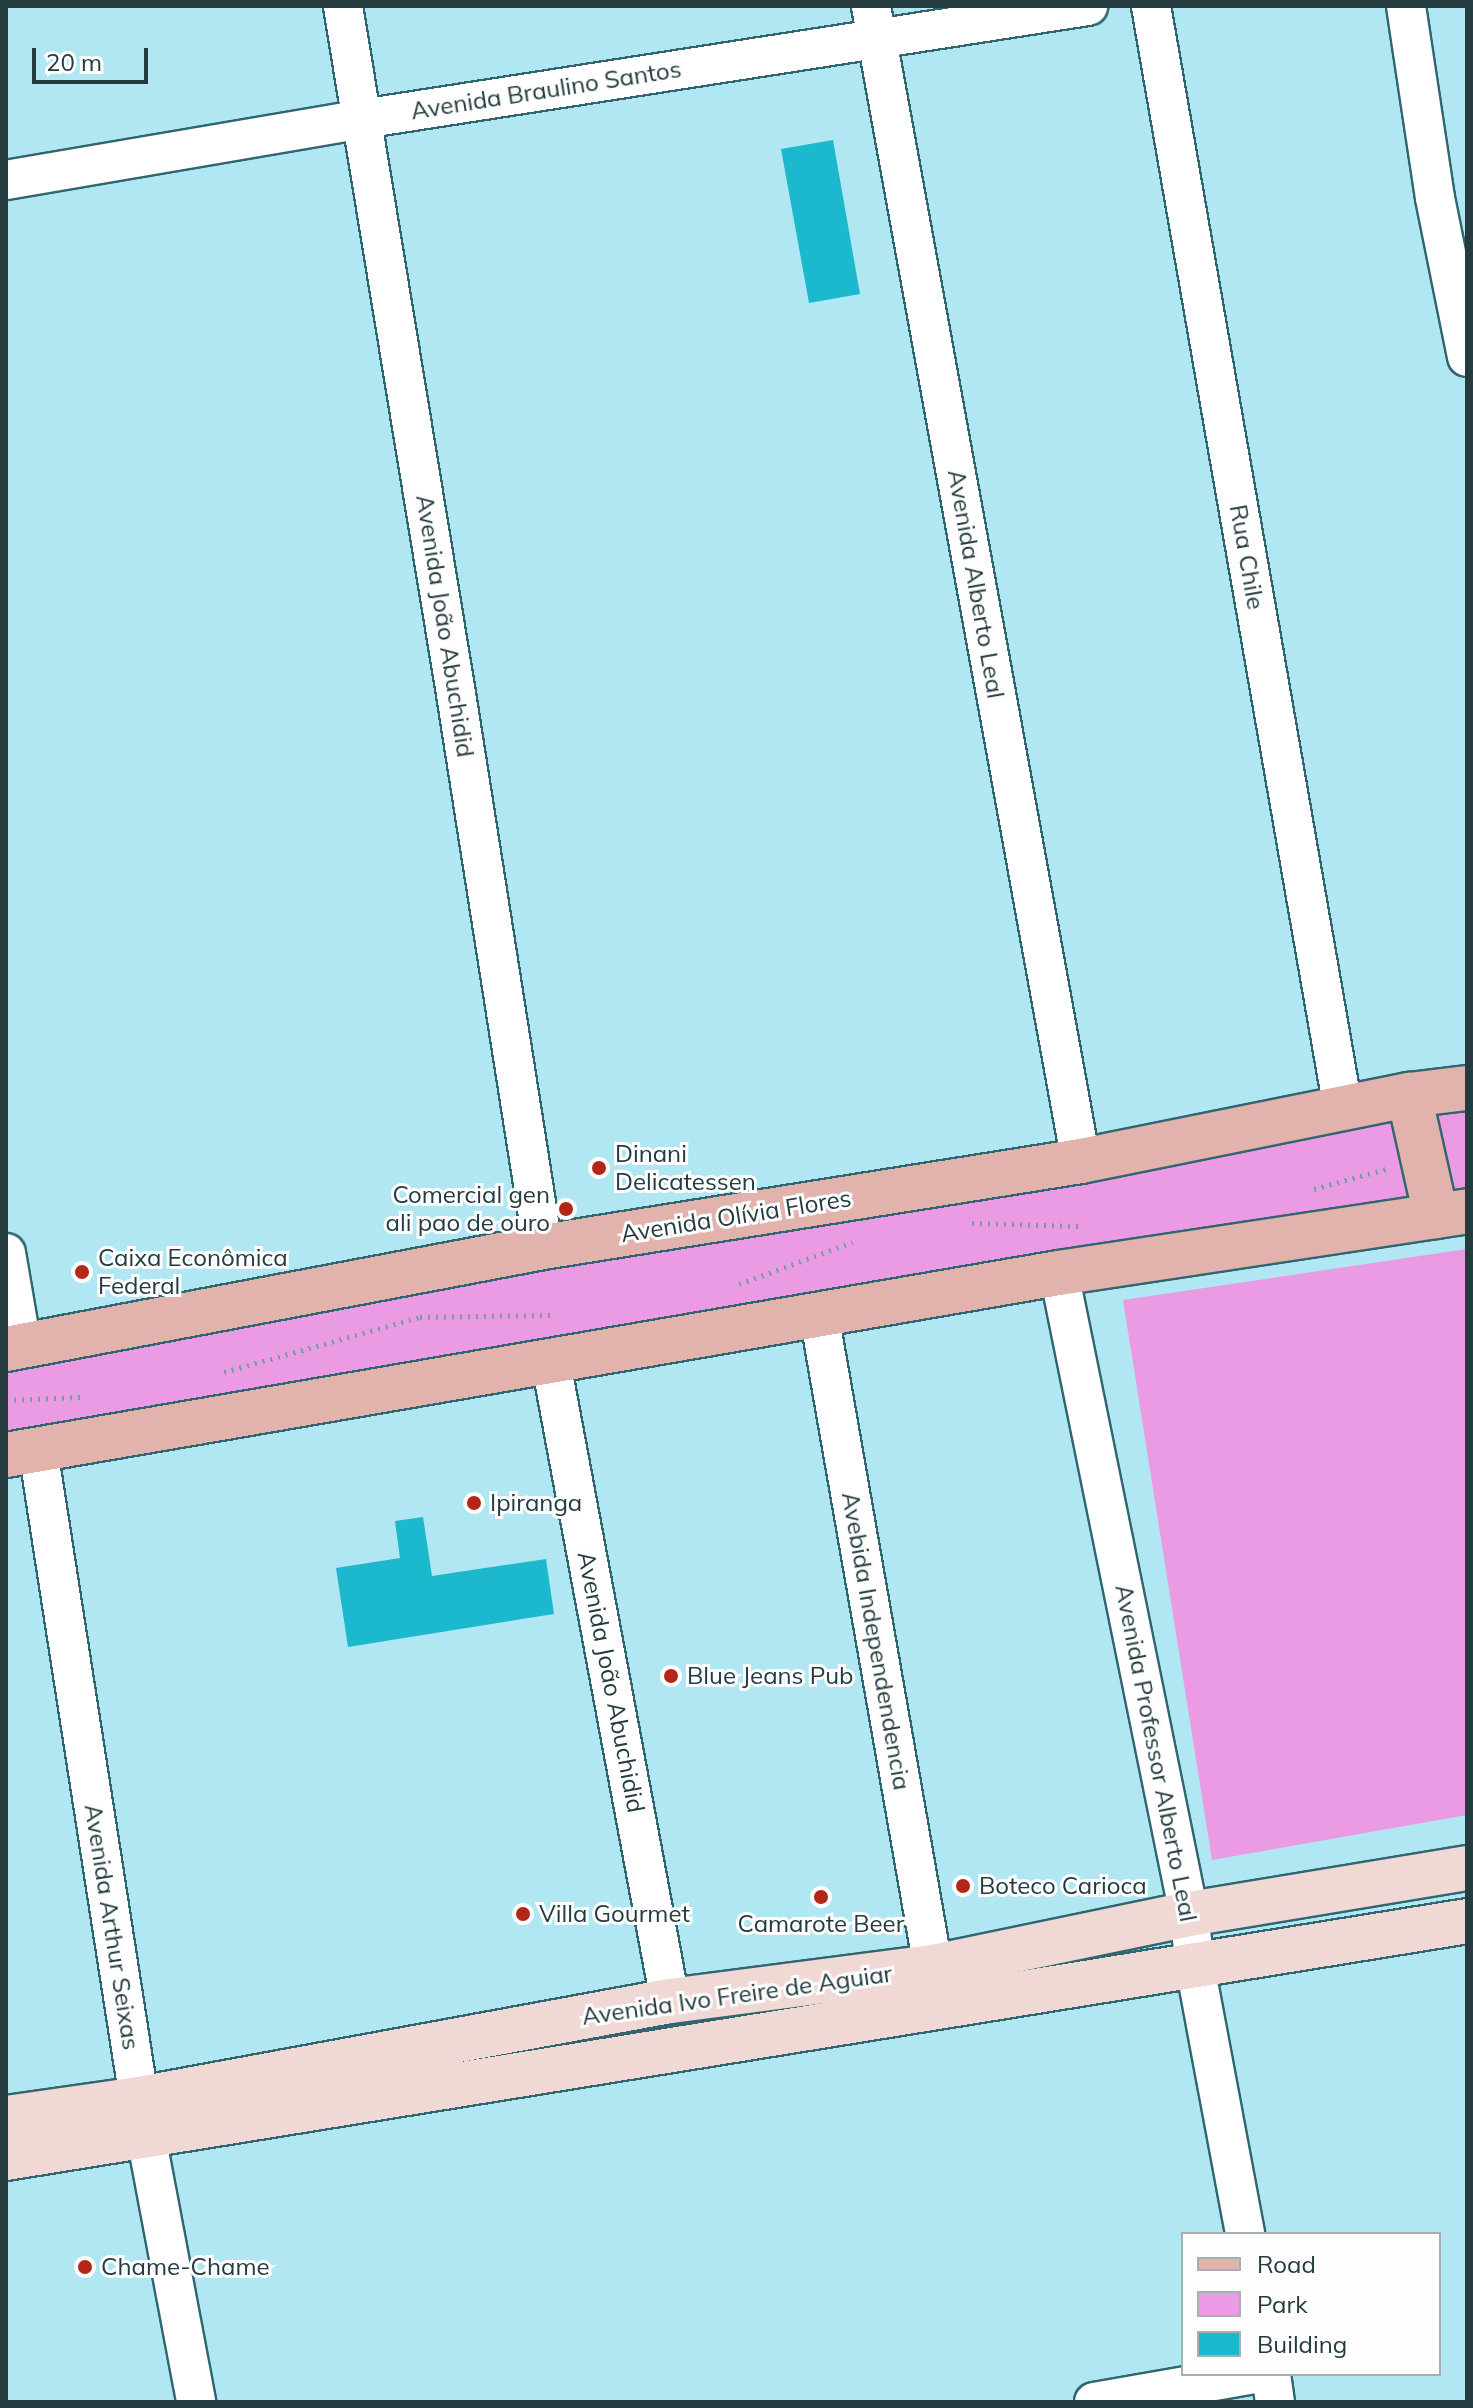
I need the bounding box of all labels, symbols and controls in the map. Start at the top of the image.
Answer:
scale bar [36,32,152,82]
text: 20 m [46,47,102,77]
street label: Avenida Braulino Santos [409,54,683,126]
street label: Avenida Alberto Leal [942,467,1010,701]
street label: Avenida João Abuchidid [410,493,480,759]
street label: Rua Chile [1224,502,1270,612]
place label: Dinani Delicatessen [615,1140,756,1196]
marker: Dinani Delicatessen [590,1159,608,1177]
place label: Comercial gen ali pao de ouro [386,1181,550,1237]
street label: Avenida Olívia Flores [619,1184,853,1248]
marker: Comercial gen ali pao de ouro [557,1200,575,1218]
place label: Caixa Econômica Federal [98,1244,288,1300]
marker: Caixa Econômica Federal [73,1263,91,1281]
place label: Ipiranga [490,1489,582,1517]
street label: Avebida Independendencia [836,1490,916,1792]
marker: Ipiranga [465,1494,483,1512]
street label: Avenida João Abuchidid [572,1549,650,1815]
street label: Avenida Professor Alberto Leal [1109,1582,1203,1924]
place label: Blue Jeans Pub [687,1662,854,1690]
marker: Blue Jeans Pub [662,1667,680,1685]
street label: Avenida Arthur Seixas [78,1802,146,2052]
place label: Boteco Carioca [979,1872,1147,1900]
marker: Boteco Carioca [954,1877,972,1895]
marker: Camarote Beer [812,1888,830,1906]
place label: Villa Gourmet [539,1900,690,1928]
marker: Villa Gourmet [514,1905,532,1923]
place label: Camarote Beer [738,1910,904,1938]
street label: Avenida Ivo Freire de Aguiar [580,1959,894,2031]
legend [1181,2232,1441,2376]
text: Road [1257,2249,1316,2279]
place label: Chame-Chame [101,2253,270,2281]
marker: Chame-Chame [76,2258,94,2276]
text: Park [1257,2289,1308,2319]
text: Building [1257,2329,1347,2359]

